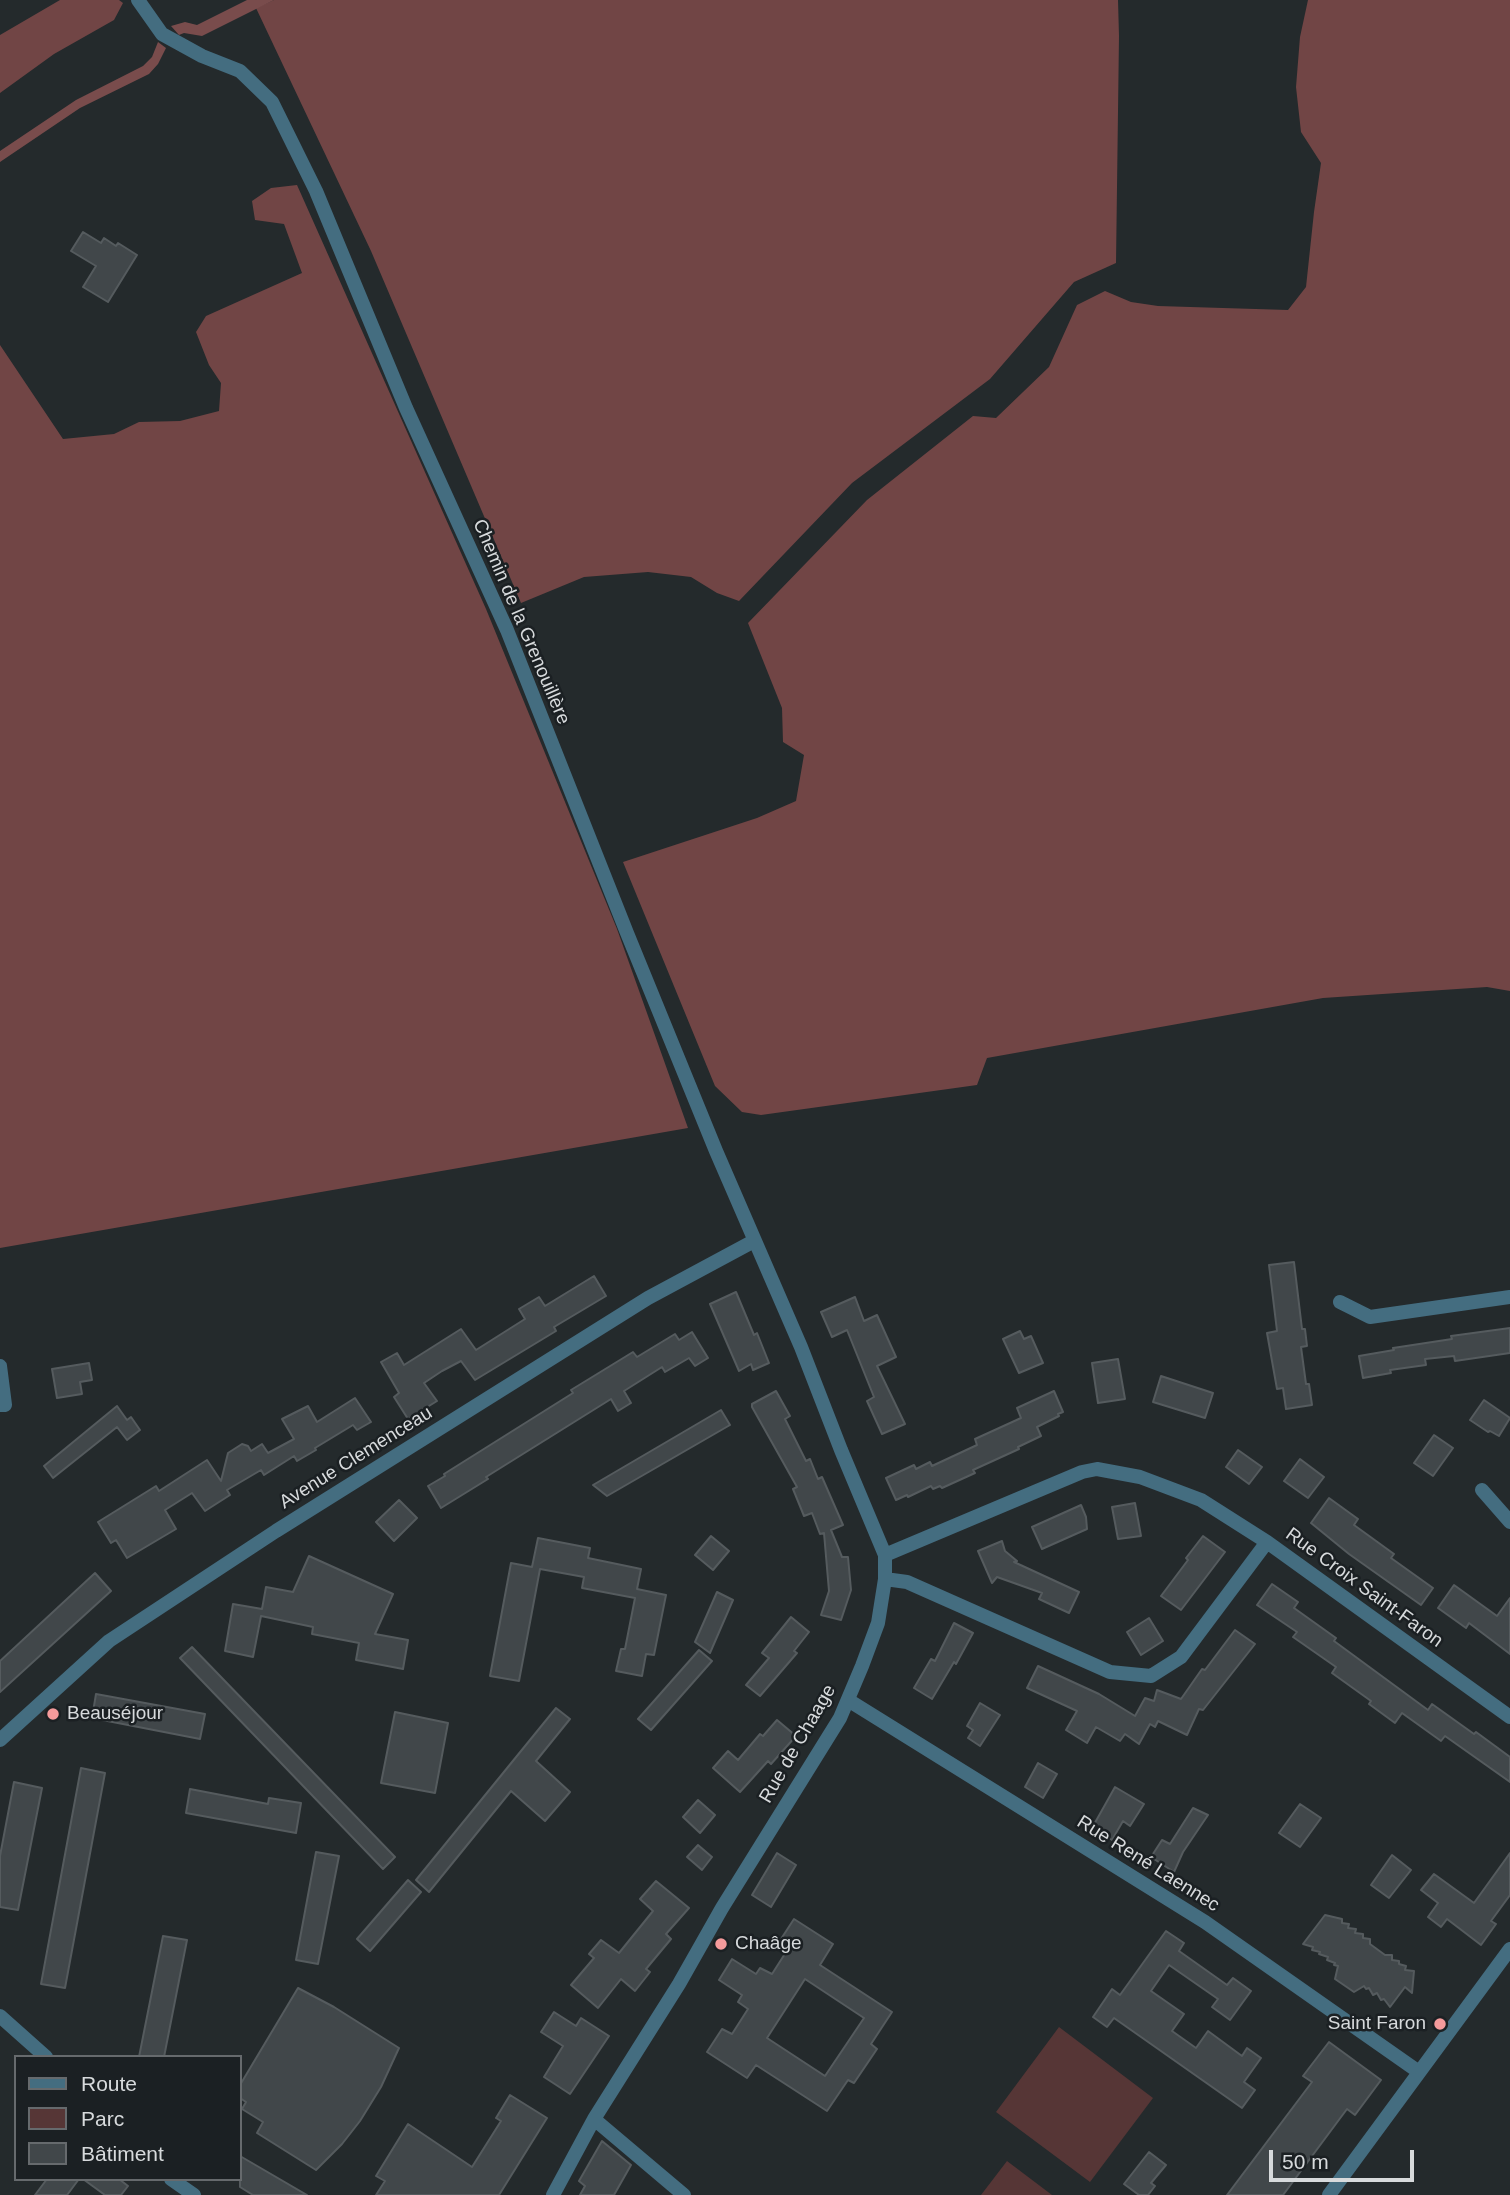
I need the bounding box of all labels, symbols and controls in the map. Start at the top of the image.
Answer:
street label: Chemin de la Grenouillère [467,516,575,728]
street label: Avenue Clemenceau [275,1402,437,1514]
street label: Rue Croix Saint-Faron [1281,1523,1447,1653]
street label: Rue de Chaage [755,1681,841,1807]
place label: Beauséjour [67,1703,163,1725]
marker: Beauséjour [45,1706,61,1722]
street label: Rue René Laennec [1073,1811,1223,1917]
place label: Chaâge [735,1933,802,1955]
marker: Chaâge [713,1936,729,1952]
place label: Saint Faron [1328,2013,1426,2035]
marker: Saint Faron [1432,2016,1448,2032]
legend [14,2055,242,2181]
text: Route [81,2072,137,2095]
text: Parc [81,2107,124,2130]
scale bar [1272,2136,1417,2180]
text: Bâtiment [81,2142,164,2165]
text: 50 m [1282,2150,1329,2173]

